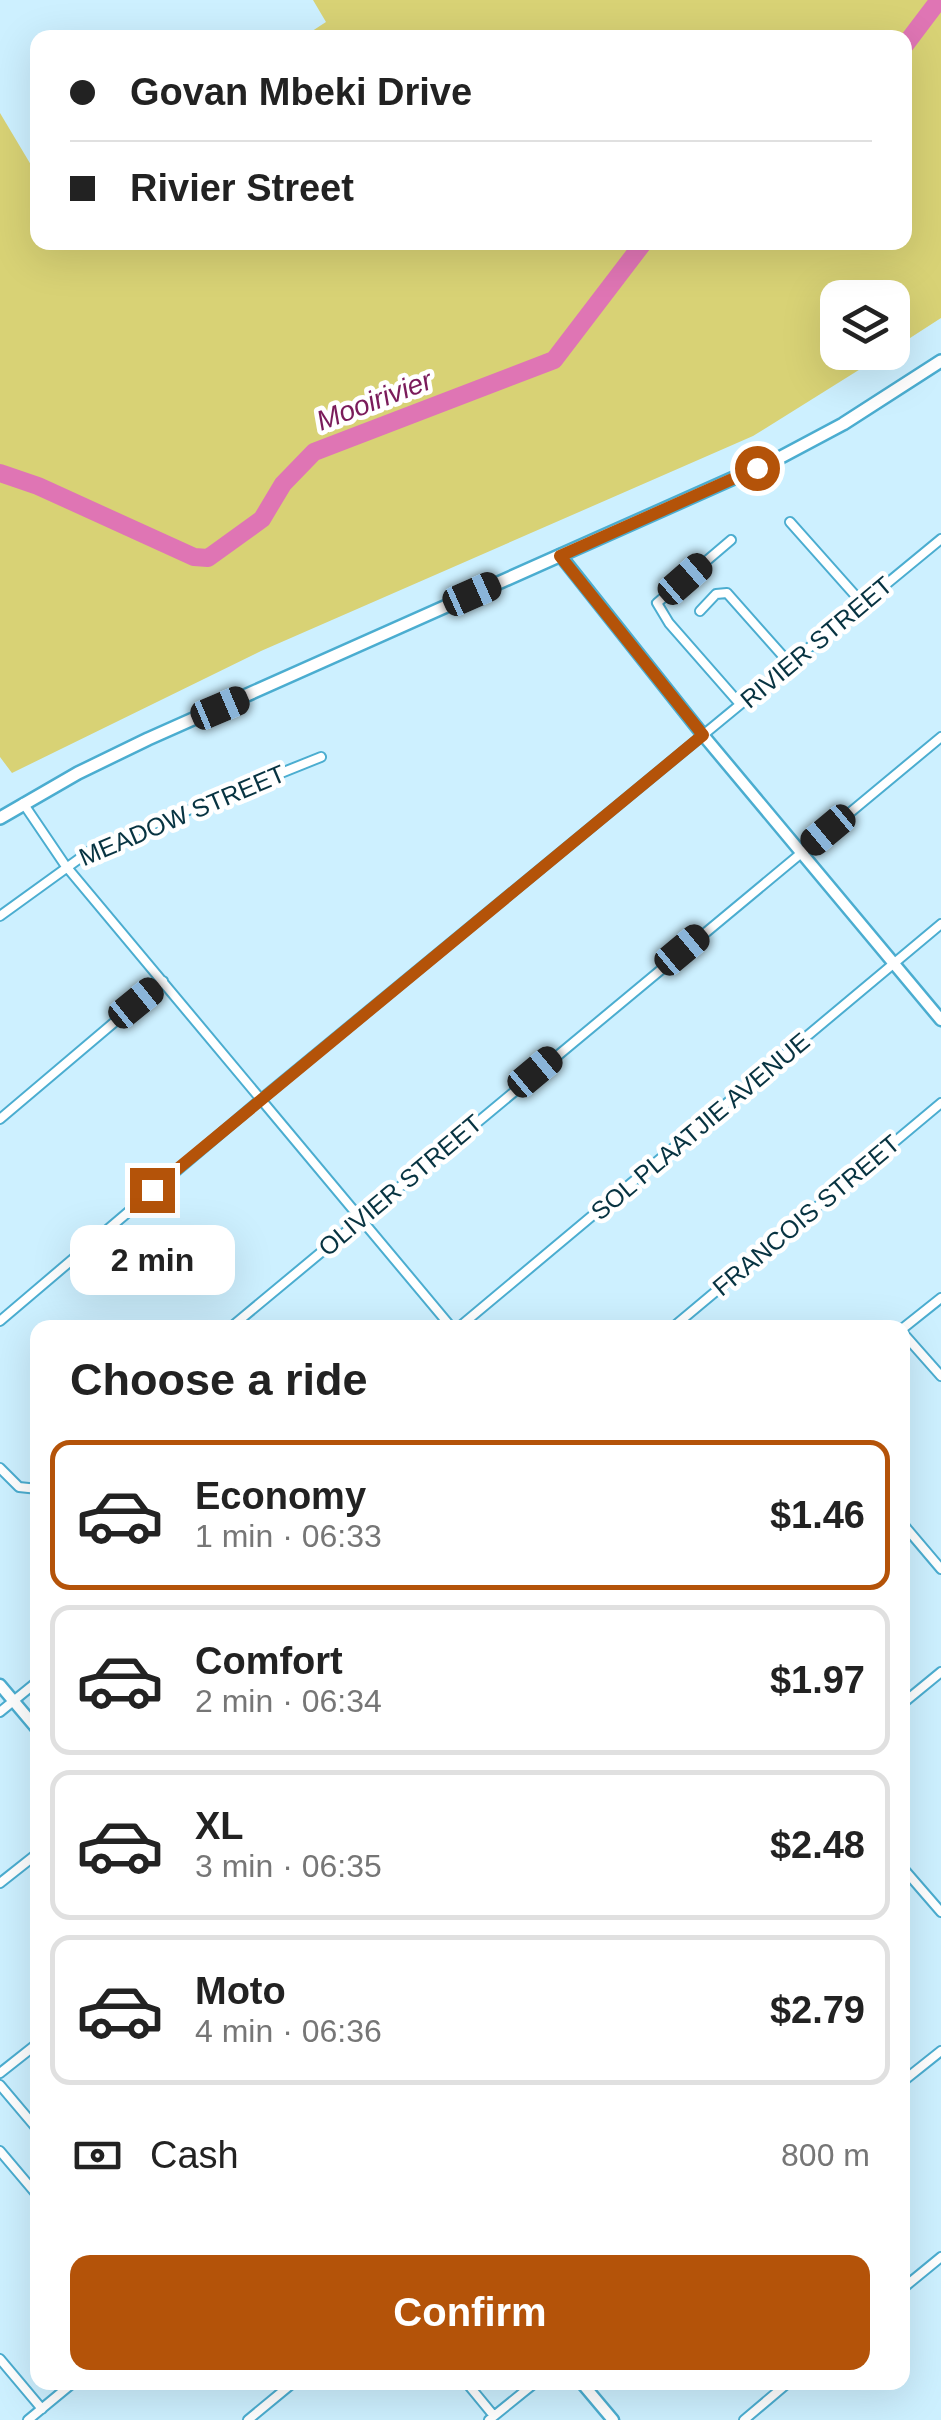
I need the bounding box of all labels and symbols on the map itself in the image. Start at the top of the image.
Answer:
water label: Mooirivier [312,364,438,437]
route start [735,446,780,491]
car [653,548,717,610]
car [438,568,506,620]
street label: RIVIER STREET [735,571,897,713]
car [187,682,253,734]
street label: MEADOW STREET [75,759,289,871]
car [795,799,861,861]
car [649,919,715,981]
car [103,972,169,1034]
street label: SOL PLAATJIE AVENUE [585,1027,815,1225]
car [502,1041,568,1103]
street label: OLIVIER STREET [313,1109,487,1261]
street label: FRANCOIS STREET [707,1129,905,1301]
route end [130,1168,175,1213]
callout: 2 min [70,1225,234,1295]

